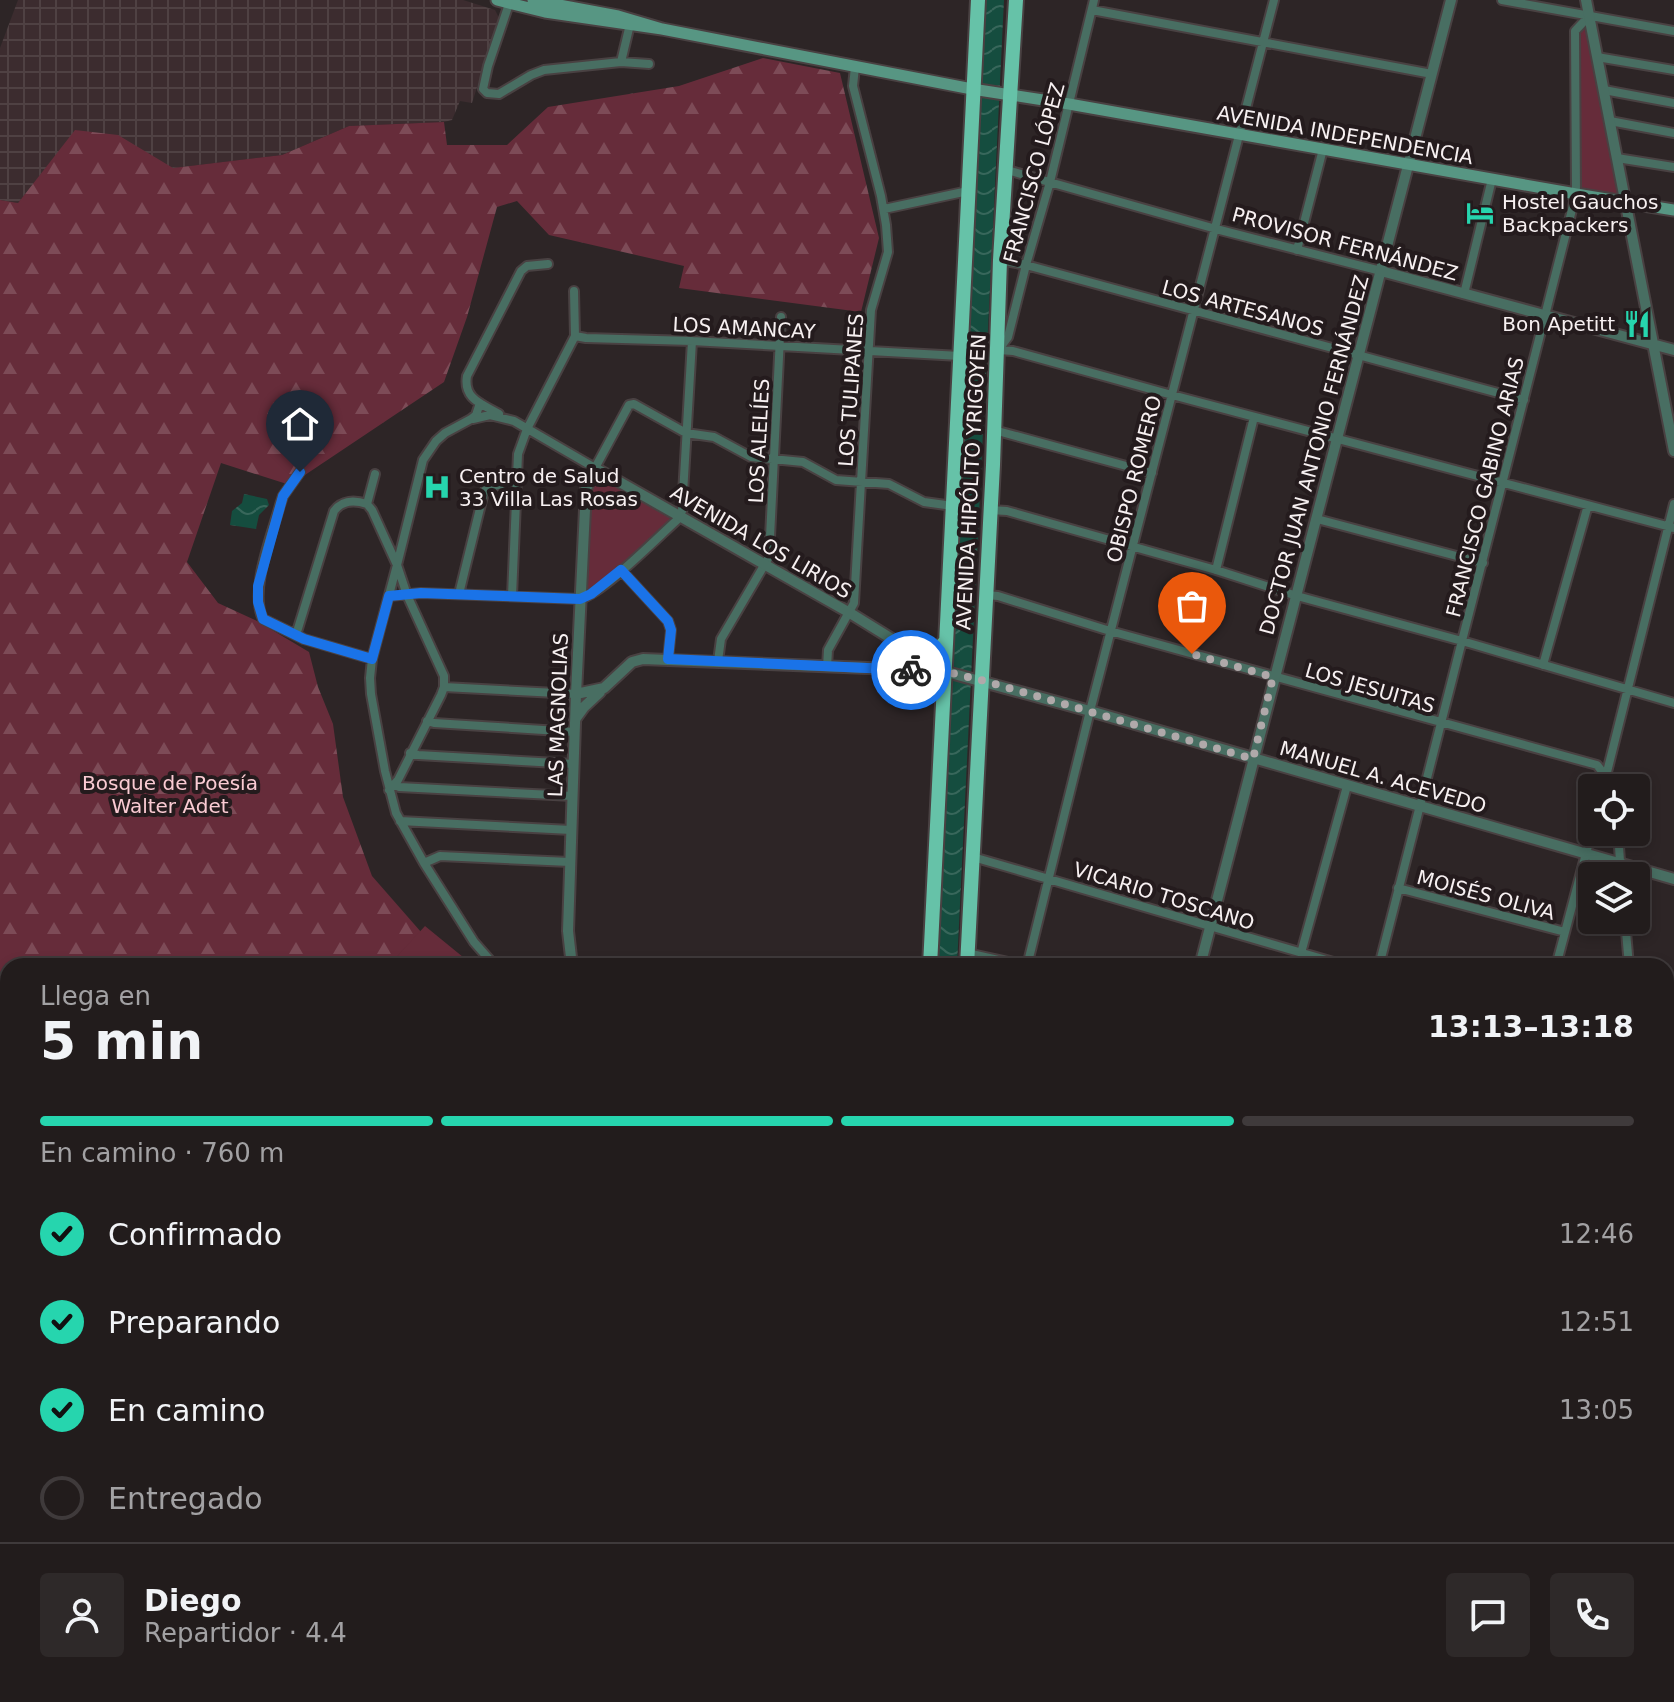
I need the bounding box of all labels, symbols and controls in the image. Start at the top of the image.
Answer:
street label: FRANCISCO LÓPEZ [998,80,1070,266]
street label: AVENIDA INDEPENDENCIA [1215,101,1475,169]
place label: Hostel Gauchos Backpackers [1502,190,1659,237]
hotel icon: Hostel Gauchos Backpackers [1465,198,1495,228]
street label: PROVISOR FERNÁNDEZ [1229,202,1461,286]
street label: DOCTOR JUAN ANTONIO FERNÁNDEZ [1254,272,1374,638]
street label: LOS ARTESANOS [1160,275,1326,341]
restaurant icon: Bon Apetitt [1622,309,1652,339]
street label: LOS AMANCAY [672,312,817,344]
street label: LOS TULIPANES [834,312,868,468]
place label: Bon Apetitt [1502,312,1615,336]
street label: AVENIDA HIPÓLITO YRIGOYEN [951,333,991,631]
street label: FRANCISCO GABINO ARIAS [1441,354,1529,620]
street label: LOS ALELÍES [744,378,774,504]
pin [266,390,334,472]
street label: OBISPO ROMERO [1102,393,1166,565]
icon: home [278,402,322,446]
place label: Centro de Salud 33 Villa Las Rosas [459,464,638,511]
hospital icon: Centro de Salud 33 Villa Las Rosas [422,472,452,502]
street label: AVENIDA LOS LIRIOS [666,480,856,604]
pin [1158,572,1226,654]
icon: bag [1170,584,1214,628]
courier [871,630,951,710]
street label: LAS MAGNOLIAS [543,632,573,798]
icon: bike [889,648,933,692]
street label: LOS JESUITAS [1302,658,1438,718]
street label: MANUEL A. ACEVEDO [1277,736,1489,818]
park label: Bosque de Poesía Walter Adet [82,771,258,818]
map controls [1578,774,1650,934]
button: locate [1578,774,1650,846]
street label: VICARIO TOSCANO [1071,857,1257,935]
button: layers [1578,862,1650,934]
street label: MOISÉS OLIVA [1414,865,1558,925]
text: Llega en [40,981,151,1011]
text: 13:13–13:18 [1428,1009,1634,1044]
text: 5 min [40,1011,203,1071]
text: En camino · 760 m [40,1138,284,1168]
icon: check [40,1212,84,1256]
text: Confirmado [108,1217,282,1252]
text: 12:46 [1559,1219,1634,1249]
icon: check [40,1300,84,1344]
text: Preparando [108,1305,280,1340]
text: 12:51 [1559,1307,1634,1337]
icon: check [40,1388,84,1432]
text: En camino [108,1393,265,1428]
text: 13:05 [1559,1395,1634,1425]
text: Entregado [108,1481,263,1516]
button: person [40,1573,124,1657]
button: chat [1446,1573,1530,1657]
button: phone [1550,1573,1634,1657]
text: Diego [144,1583,242,1618]
text: Repartidor · 4.4 [144,1618,347,1648]

